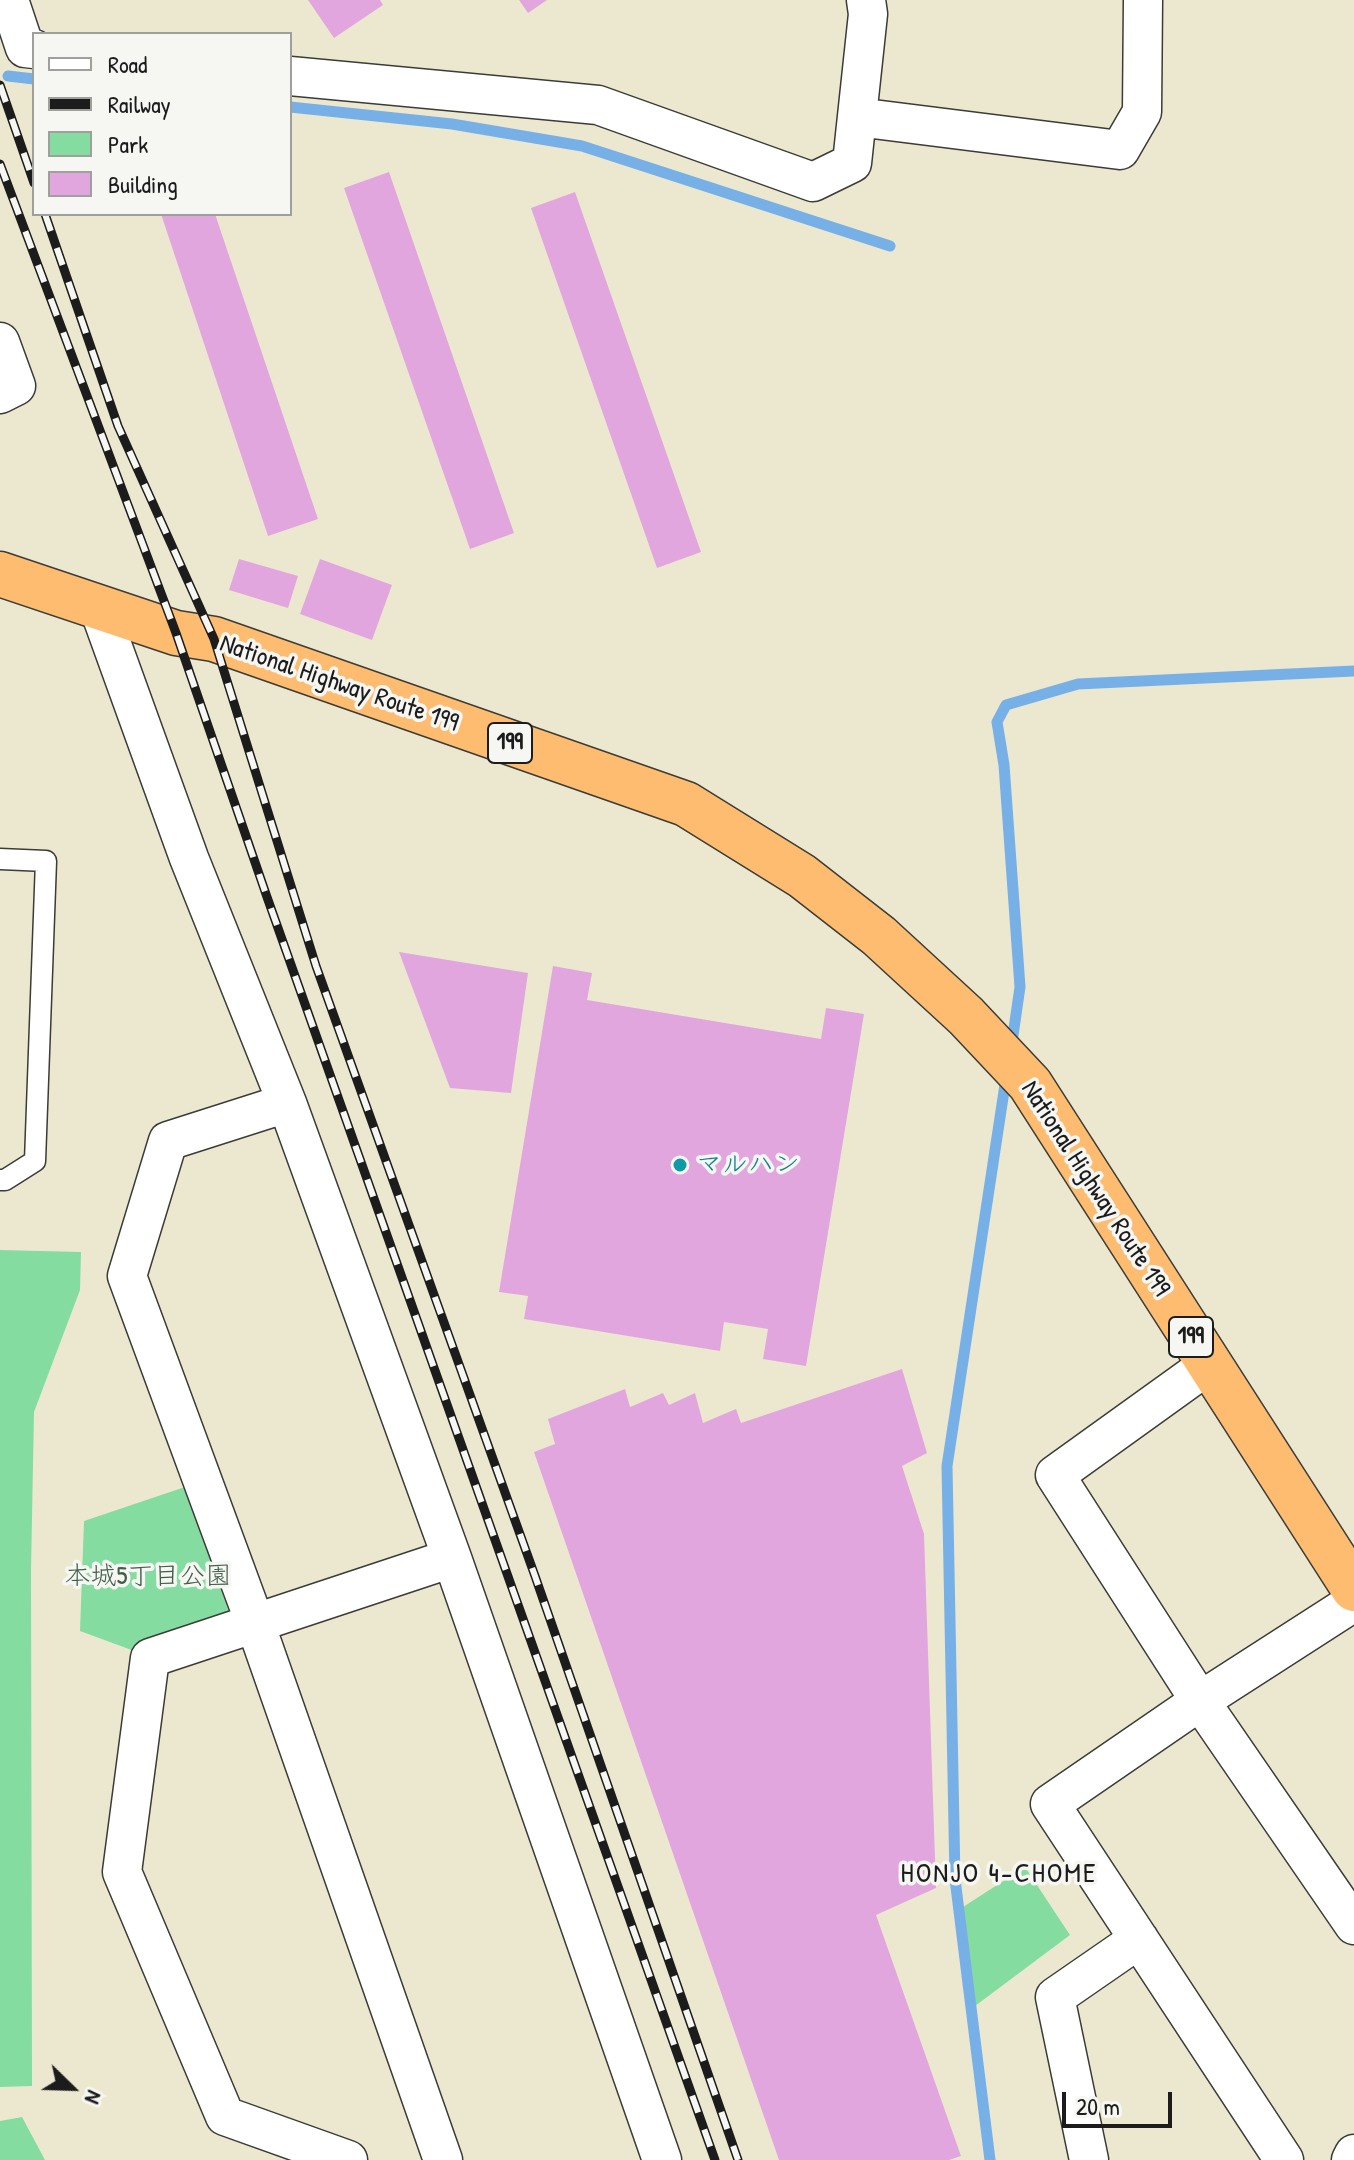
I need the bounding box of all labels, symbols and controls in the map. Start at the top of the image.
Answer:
legend [32,32,292,216]
text: Road [108,48,147,80]
text: Railway [108,88,171,120]
text: Park [108,128,148,160]
text: Building [108,168,178,200]
street label: National Highway Route 199 [216,629,462,739]
road number: 199 [488,723,532,763]
street label: National Highway Route 199 [1014,1076,1176,1302]
place label: マルハン [696,1149,800,1181]
marker: マルハン [671,1156,689,1174]
road number: 199 [1169,1317,1213,1357]
park label: 本城5丁目公園 [65,1561,231,1593]
district label: HONJO 4-CHOME [901,1858,1097,1892]
north arrow [32,2048,112,2128]
scale bar [1066,2076,1176,2126]
text: N [78,2086,110,2109]
text: 20 m [1076,2090,1120,2122]

